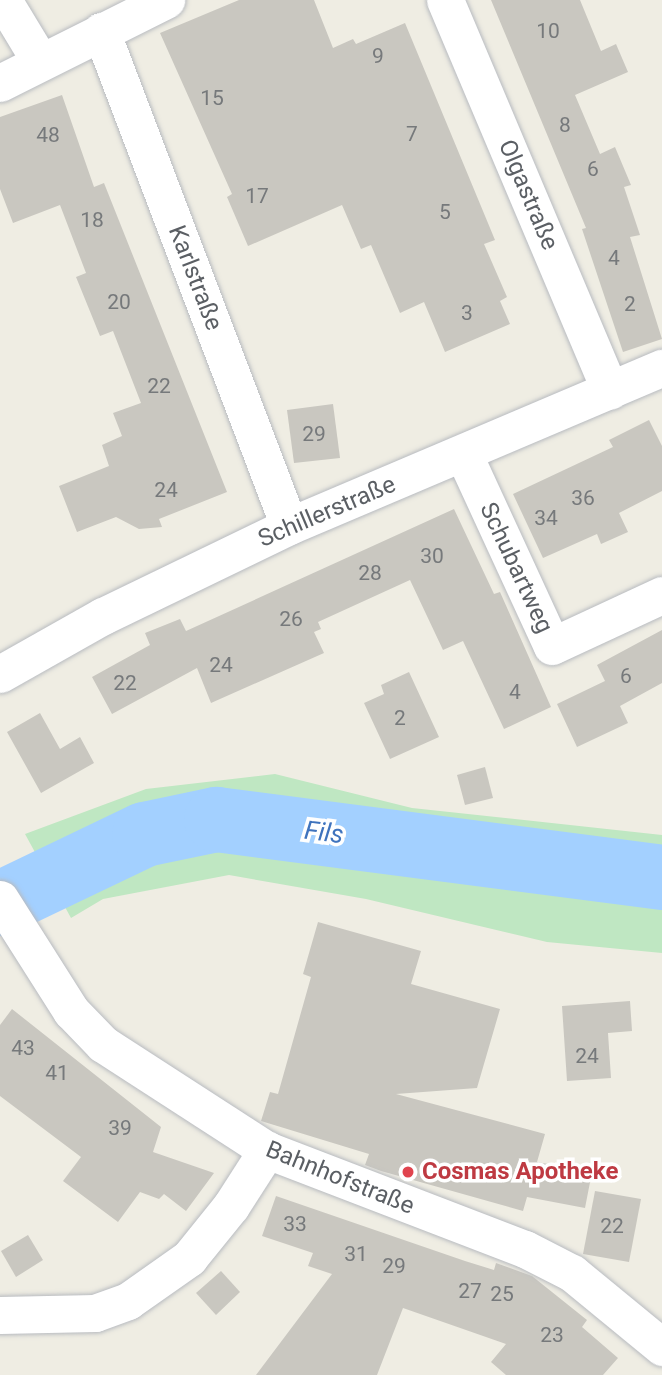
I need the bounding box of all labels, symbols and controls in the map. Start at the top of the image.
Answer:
house number: 10 [536,18,560,44]
house number: 9 [372,43,384,69]
house number: 15 [200,85,224,111]
house number: 8 [559,112,571,138]
house number: 7 [406,121,418,147]
house number: 48 [36,122,60,148]
street label: Olgastraße [492,136,564,254]
house number: 6 [587,156,599,182]
house number: 17 [245,183,269,209]
house number: 5 [439,199,451,225]
house number: 18 [80,207,104,233]
street label: Karlstraße [162,221,228,335]
house number: 4 [608,245,620,271]
house number: 20 [107,289,131,315]
house number: 2 [624,291,636,317]
house number: 3 [461,300,473,326]
house number: 22 [147,373,171,399]
house number: 29 [302,421,326,447]
street label: Schillerstraße [254,470,400,554]
house number: 24 [154,477,178,503]
house number: 36 [571,485,595,511]
street label: Schubartweg [473,498,559,638]
house number: 34 [534,505,558,531]
house number: 30 [420,543,444,569]
house number: 28 [358,560,382,586]
house number: 26 [279,606,303,632]
house number: 24 [209,652,233,678]
house number: 6 [620,663,632,689]
house number: 22 [113,670,137,696]
house number: 4 [509,679,521,705]
house number: 2 [394,705,406,731]
water label: Fils [303,815,345,851]
house number: 43 [11,1035,35,1061]
house number: 24 [575,1043,599,1069]
house number: 41 [45,1060,69,1086]
house number: 39 [108,1115,132,1141]
street label: Bahnhofstraße [262,1135,418,1221]
place label: Cosmas Apotheke [422,1158,618,1186]
marker: Cosmas Apotheke [400,1164,416,1180]
house number: 33 [283,1211,307,1237]
house number: 22 [600,1213,624,1239]
house number: 31 [344,1241,368,1267]
house number: 29 [382,1253,406,1279]
house number: 27 [458,1278,482,1304]
house number: 25 [490,1281,514,1307]
house number: 23 [540,1322,564,1348]

